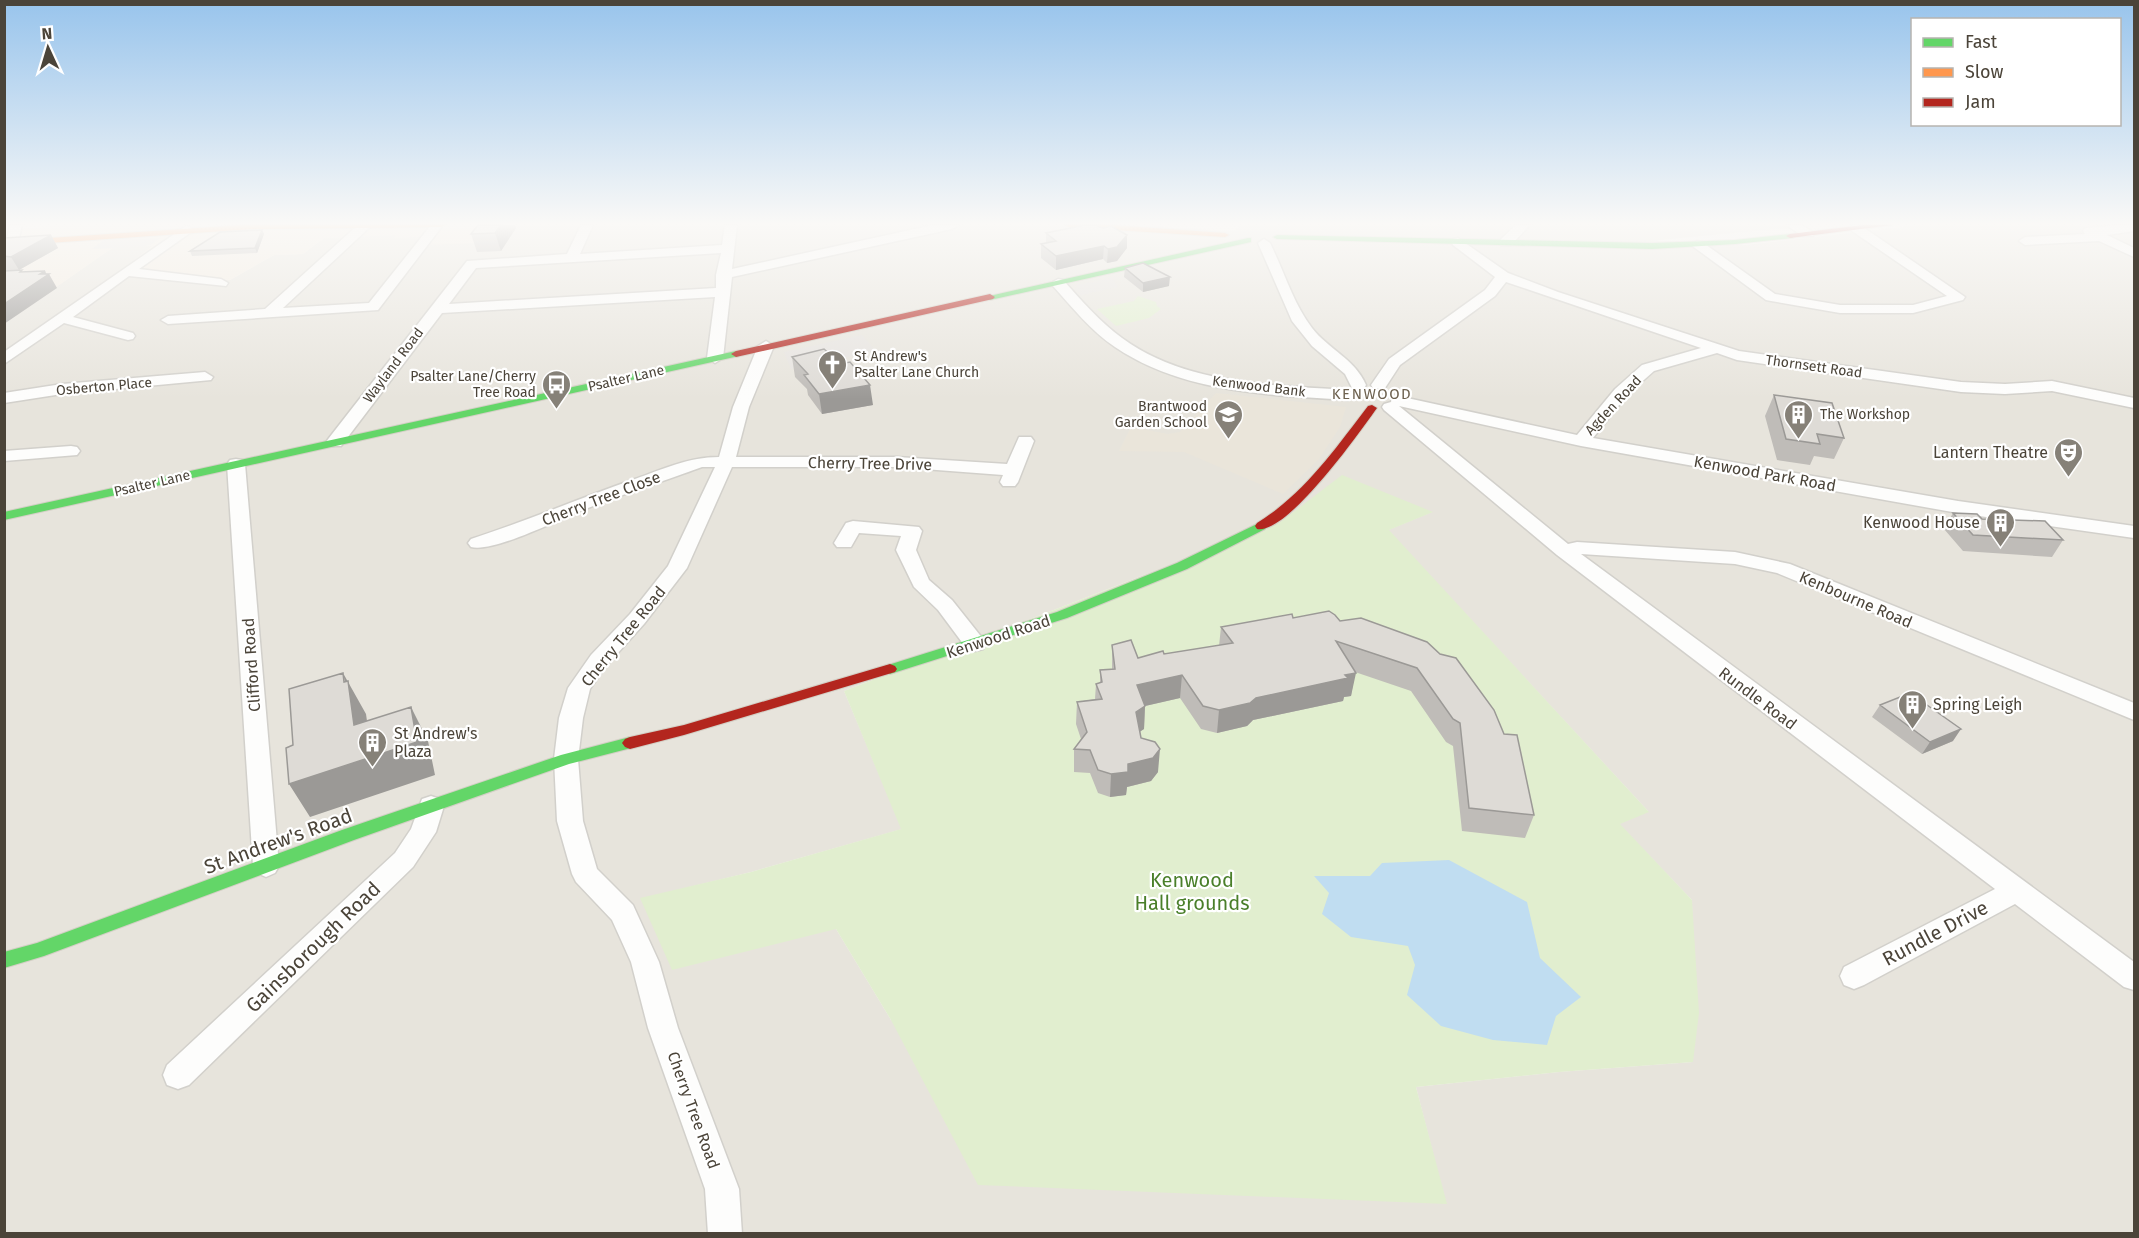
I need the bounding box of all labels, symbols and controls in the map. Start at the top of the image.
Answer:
north arrow [18,18,78,78]
legend [1911,18,2121,126]
text: N [41,24,53,43]
text: Fast [1965,31,1998,53]
text: Slow [1965,61,2004,83]
text: Jam [1965,91,1996,113]
street label: Wayland Road [360,324,427,406]
church icon: St Andrew's Psalter Lane Church [817,348,849,390]
place label: St Andrew's Psalter Lane Church [854,348,979,381]
street label: Thornsett Road [1764,351,1863,382]
street label: Psalter Lane [586,361,666,395]
place label: Psalter Lane/Cherry Tree Road [410,368,536,401]
bus stop icon: Psalter Lane/Cherry Tree Road [541,368,573,410]
street label: Kenwood Bank [1211,372,1307,401]
street label: Agden Road [1581,372,1645,439]
street label: Osberton Place [55,374,153,399]
district label: KENWOOD [1332,385,1412,403]
place label: Brantwood Garden School [1115,398,1207,431]
school or university icon: Brantwood Garden School [1212,398,1244,440]
building icon: The Workshop [1783,398,1815,440]
place label: The Workshop [1820,406,1910,423]
theatre icon: Lantern Theatre [2053,436,2085,478]
place label: Lantern Theatre [1933,443,2048,462]
street label: Kenwood Park Road [1692,452,1837,495]
street label: Cherry Tree Drive [808,453,932,474]
street label: Psalter Lane [112,466,192,500]
street label: Cherry Tree Close [539,467,663,530]
building icon: Kenwood House [1985,506,2017,548]
place label: Kenwood House [1863,513,1980,532]
street label: Kenbourne Road [1796,567,1915,632]
street label: Cherry Tree Road [577,582,670,690]
street label: Kenwood Road [944,611,1053,662]
street label: Clifford Road [239,617,264,713]
street label: Rundle Road [1715,663,1800,734]
building icon: Spring Leigh [1896,688,1928,730]
place label: Spring Leigh [1933,695,2022,714]
place label: St Andrew's Plaza [394,724,478,761]
building icon: St Andrew's Plaza [357,726,389,768]
street label: St Andrew's Road [201,803,355,879]
park label: Kenwood Hall grounds [1134,868,1250,915]
street label: Gainsborough Road [241,877,385,1017]
street label: Rundle Drive [1878,895,1992,971]
street label: Cherry Tree Road [663,1049,724,1171]

